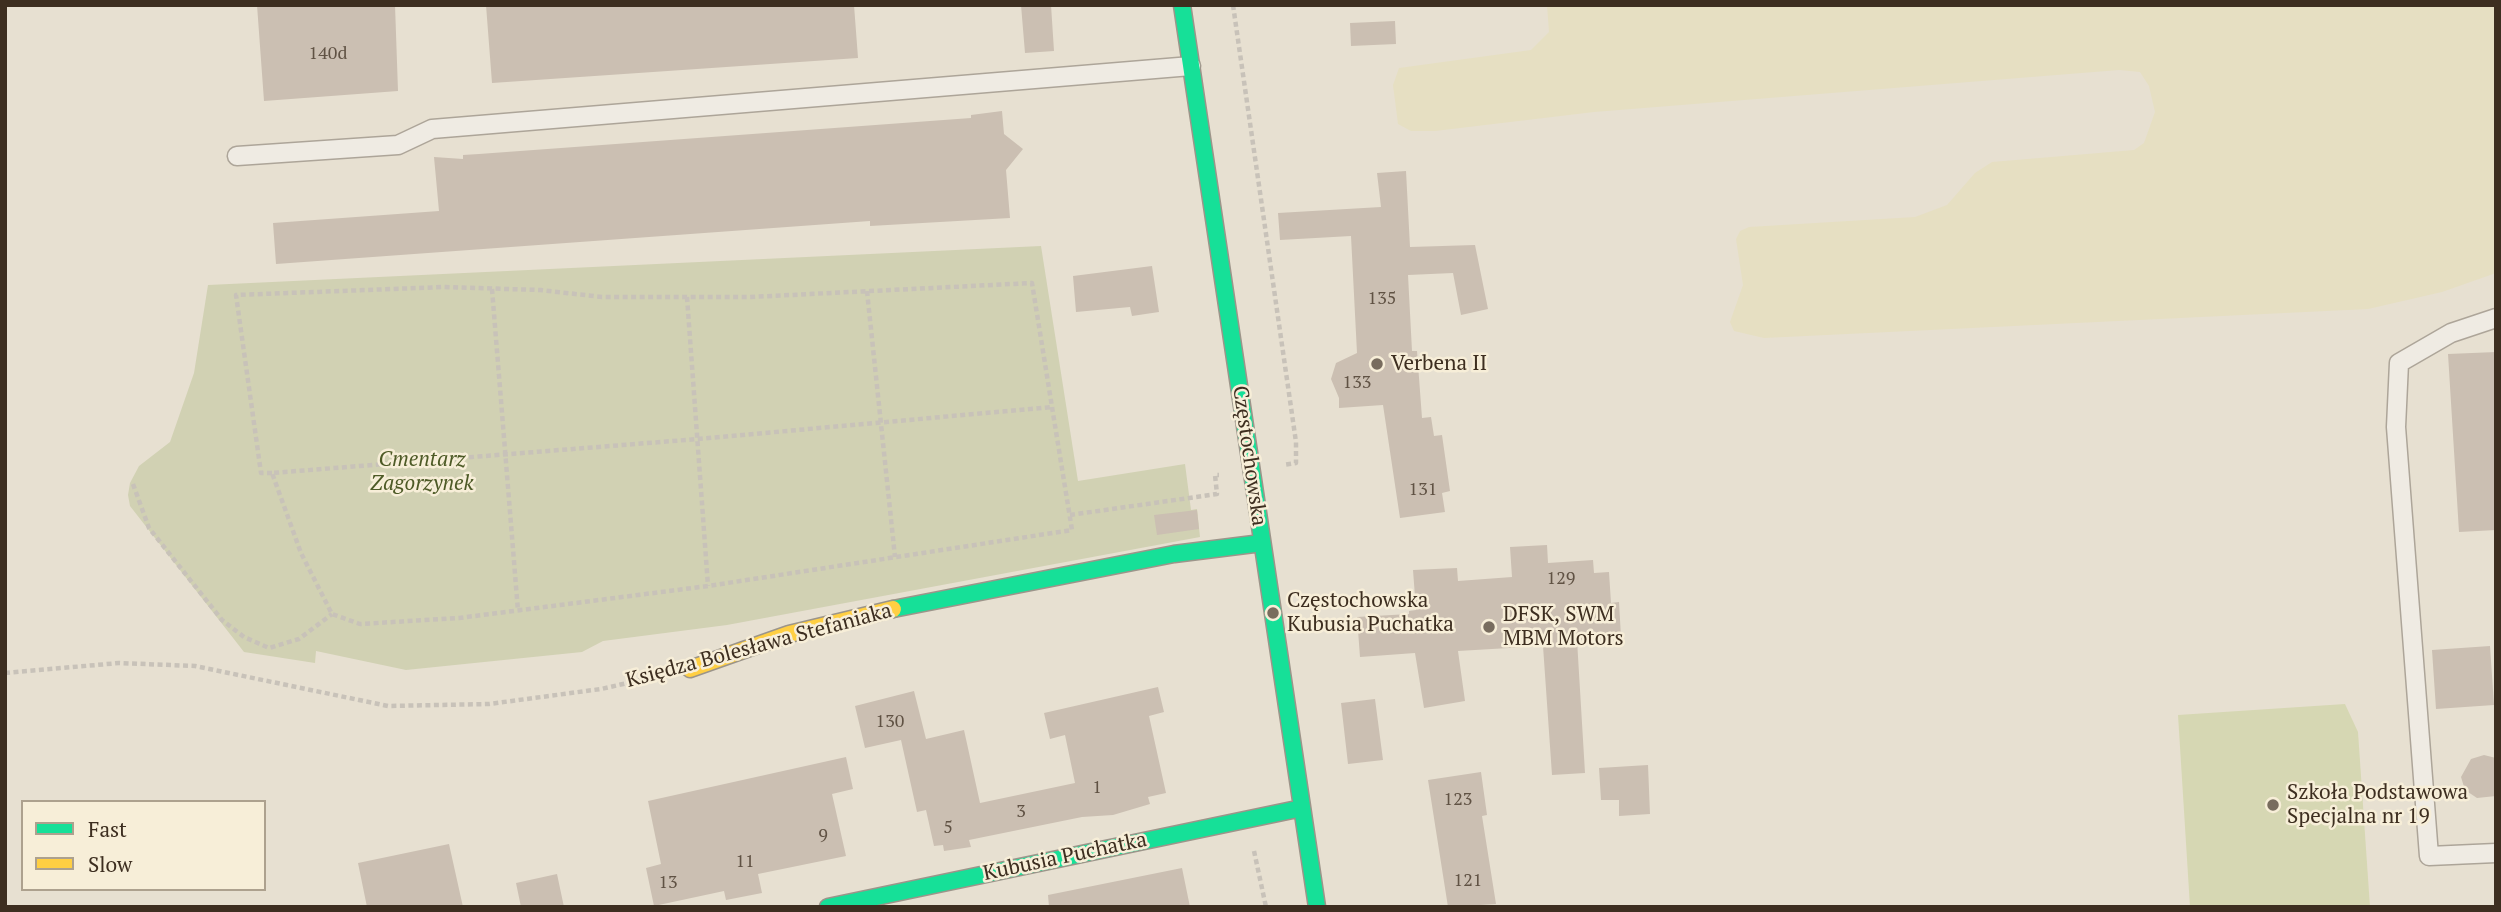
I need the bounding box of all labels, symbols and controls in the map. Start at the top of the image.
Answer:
house number: 140d [309,43,347,65]
house number: 135 [1368,288,1396,310]
place label: Verbena II [1391,351,1487,377]
marker: Verbena II [1369,356,1385,372]
house number: 133 [1343,372,1371,394]
street label: Częstochowska [1227,384,1271,528]
park label: Cmentarz Zagorzynek [370,447,474,497]
house number: 131 [1409,479,1437,501]
house number: 129 [1547,568,1575,590]
place label: Częstochowska Kubusia Puchatka [1287,588,1454,638]
street label: Księdza Bolesława Stefaniaka [623,598,895,694]
place label: DFSK, SWM MBM Motors [1503,602,1624,652]
marker: Częstochowska Kubusia Puchatka [1265,605,1281,621]
marker: DFSK, SWM MBM Motors [1481,619,1497,635]
house number: 130 [876,711,904,733]
house number: 1 [1092,777,1102,799]
place label: Szkoła Podstawowa Specjalna nr 19 [2287,780,2468,830]
house number: 123 [1444,789,1472,811]
marker: Szkoła Podstawowa Specjalna nr 19 [2265,797,2281,813]
legend [21,800,266,891]
house number: 3 [1016,801,1026,823]
text: Fast [88,815,127,843]
house number: 5 [943,817,953,839]
house number: 9 [818,825,828,847]
street label: Kubusia Puchatka [981,827,1149,887]
text: Slow [88,850,132,878]
house number: 11 [735,851,755,873]
house number: 121 [1454,870,1482,892]
house number: 13 [658,872,678,894]

